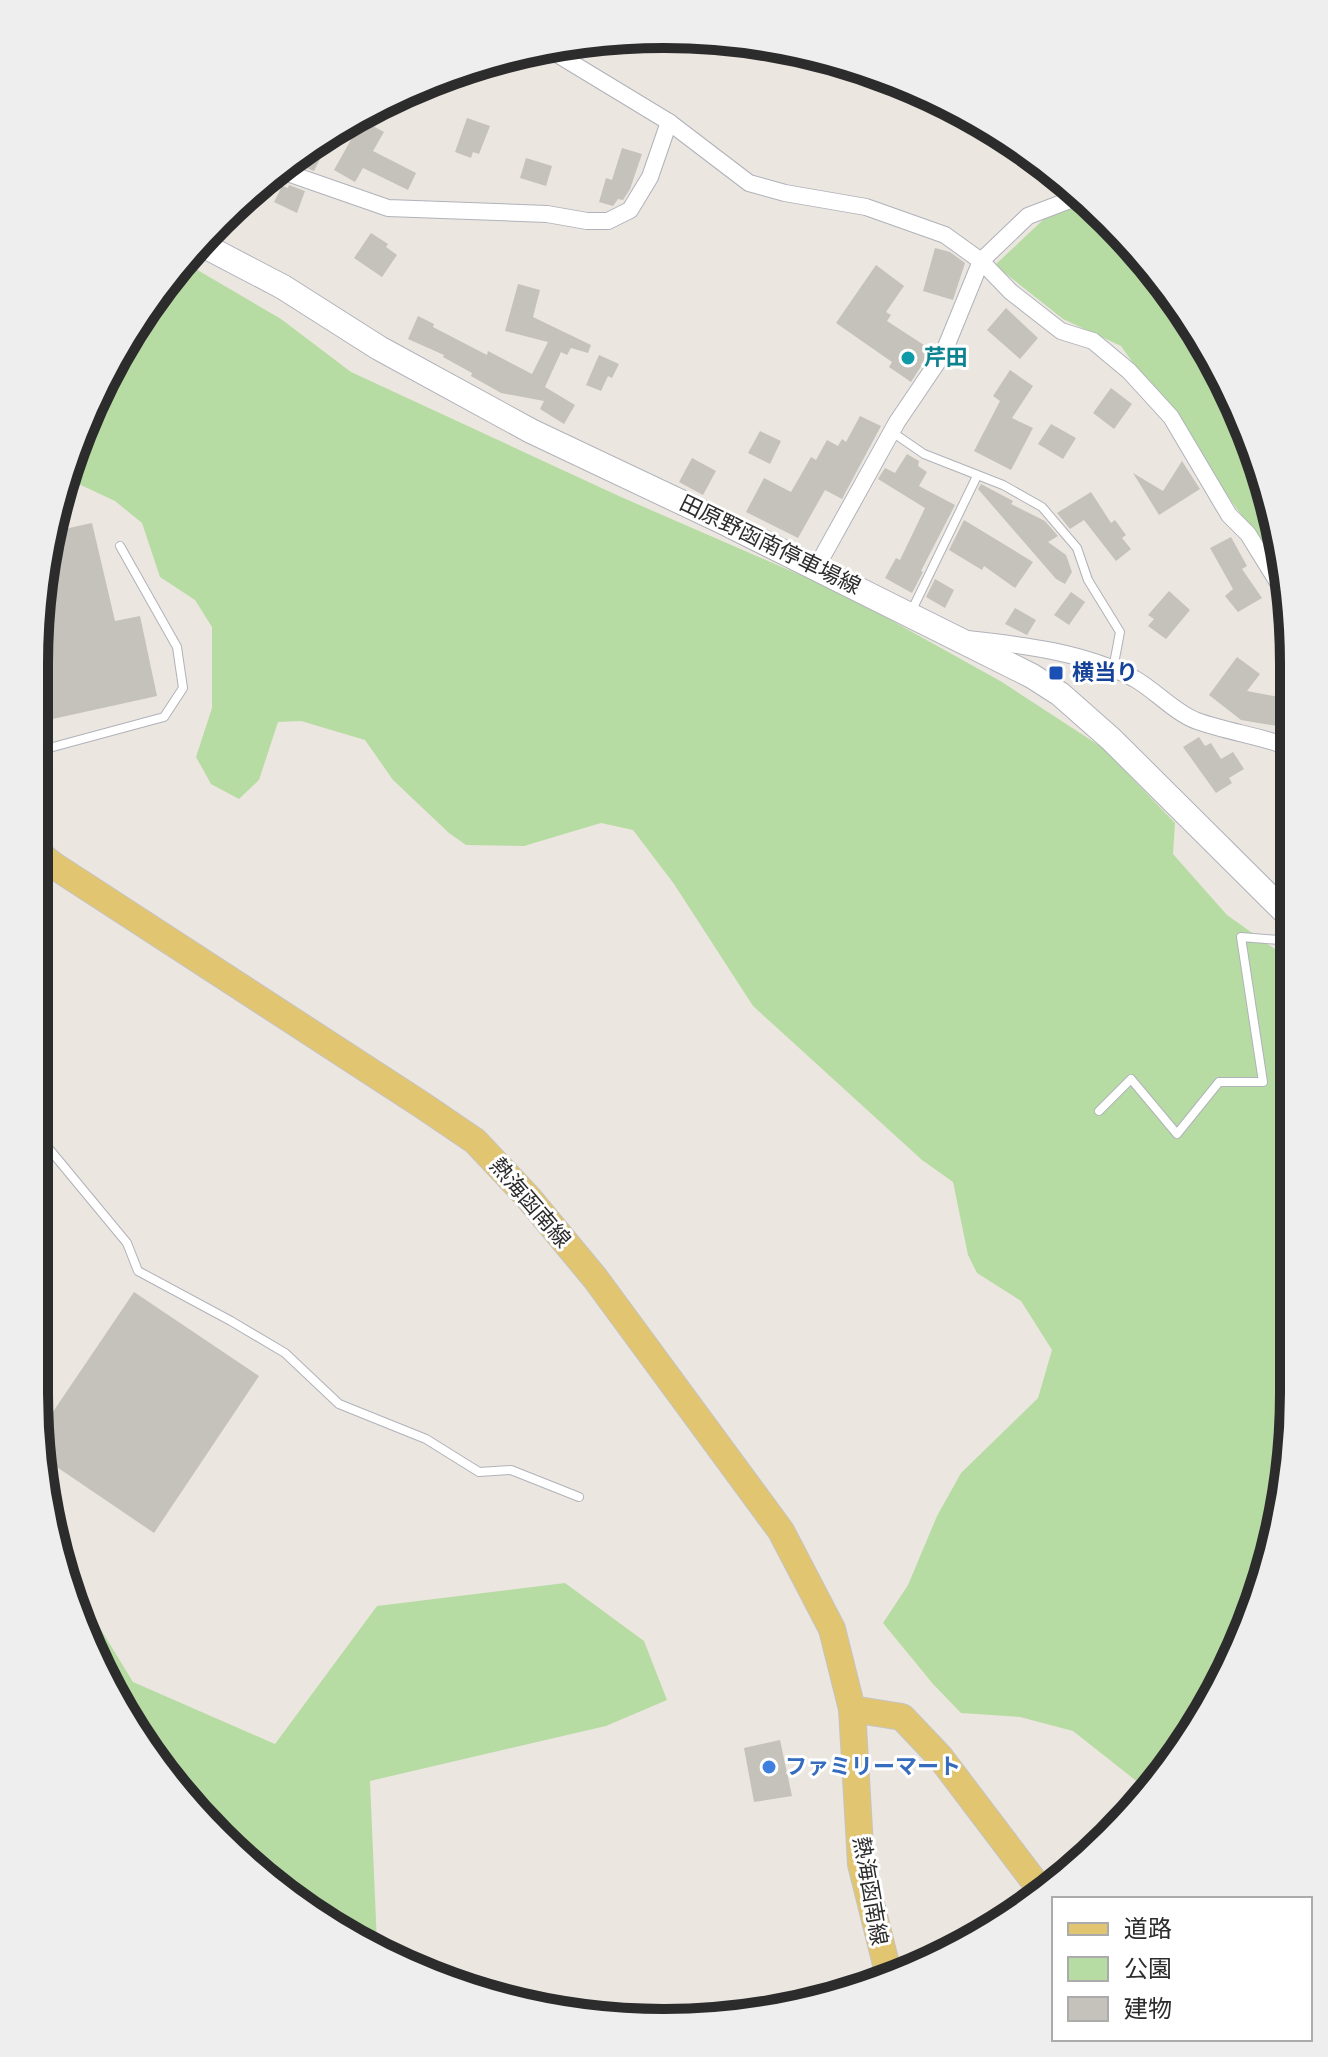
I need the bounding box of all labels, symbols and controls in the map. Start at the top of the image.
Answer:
place label: 芹田 [924,345,968,371]
marker: 芹田 [899,349,917,367]
street label: 田原野函南停車場線 [675,490,865,600]
place label: 横当り [1072,660,1138,686]
marker: 横当り [1047,664,1065,682]
street label: 熱海函南線 [484,1153,576,1253]
place label: ファミリーマート [785,1754,961,1780]
marker: ファミリーマート [760,1758,778,1776]
street label: 熱海函南線 [848,1835,892,1947]
legend [1052,1897,1312,2041]
text: 道路 [1124,1915,1172,1944]
text: 公園 [1124,1955,1172,1984]
text: 建物 [1124,1995,1172,2024]

